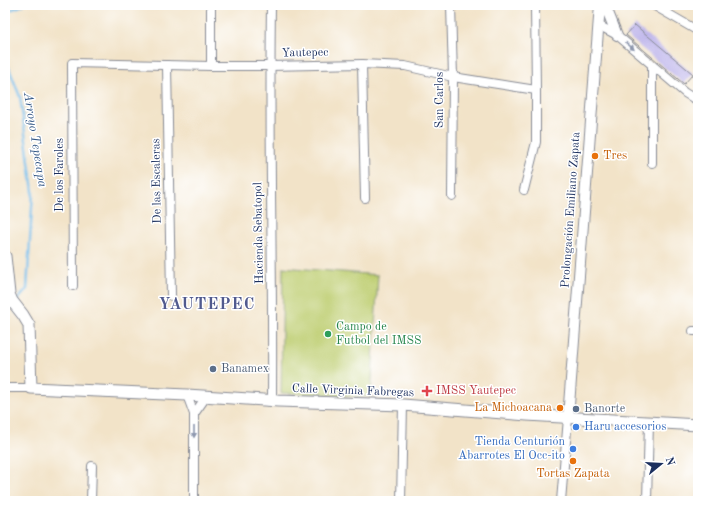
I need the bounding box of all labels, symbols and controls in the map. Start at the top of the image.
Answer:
one-way arrow [625,42,636,51]
street label: Yautepec [281,47,329,59]
street label: San Carlos [434,72,446,128]
water label: Arroyo Tepecapa [21,91,49,188]
street label: Prolongación Emiliano Zapata [560,131,582,289]
street label: De los Faroles [54,138,66,212]
street label: De las Escaleras [150,138,164,224]
place label: Tres [603,150,627,162]
marker: Tres [590,151,600,161]
street label: Hacienda Sebatopol [252,182,266,284]
district label: YAUTEPEC [159,297,255,313]
place label: Campo de Futbol del IMSS [336,321,421,347]
marker: Campo de Futbol del IMSS [323,329,333,339]
place label: Banamex [221,363,269,375]
marker: Banamex [208,364,218,374]
street label: Calle Virginia Fabregas [292,383,414,399]
marker: IMSS Yautepec [421,385,433,397]
place label: IMSS Yautepec [436,385,516,397]
place label: La Michoacana [474,402,552,414]
marker: La Michoacana [555,403,565,413]
place label: Banorte [584,403,626,415]
marker: Banorte [571,404,581,414]
place label: Haru accesorios [584,421,666,433]
marker: Haru accesorios [571,422,581,432]
one-way arrow [191,426,197,439]
place label: Tienda Centurión Abarrotes El Occ-ito [458,436,566,462]
marker: Tienda Centurión Abarrotes El Occ-ito [568,444,578,454]
north arrow [641,444,681,484]
marker: Tortas Zapata [568,456,578,466]
text: N [663,456,676,468]
place label: Tortas Zapata [536,468,610,480]

